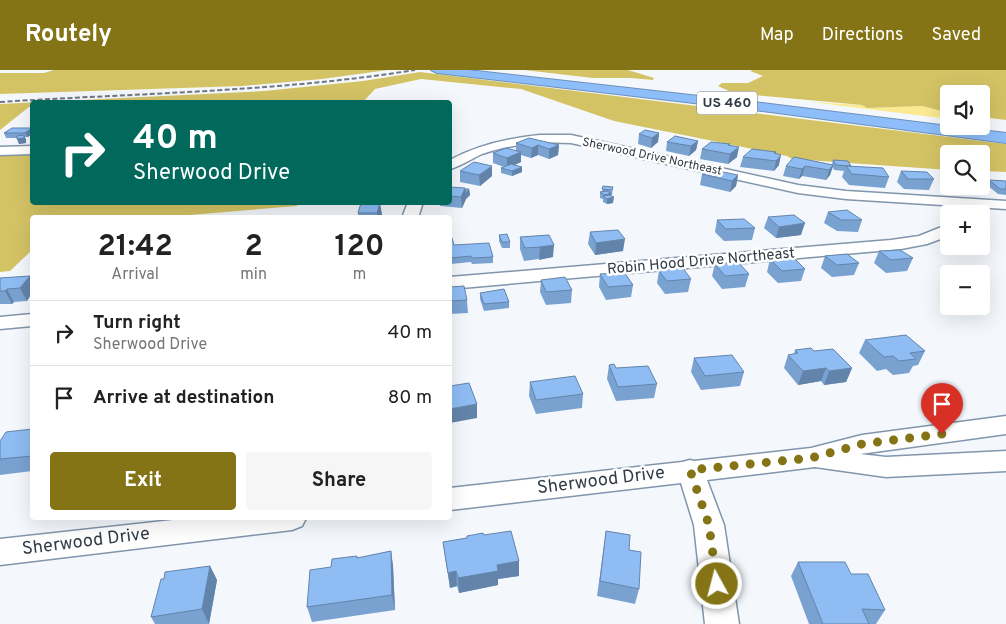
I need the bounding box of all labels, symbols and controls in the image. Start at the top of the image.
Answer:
text: Routely [25,20,112,50]
text: Map [760,24,794,47]
text: Directions [822,24,904,47]
text: Saved [932,24,981,47]
map controls [940,85,990,315]
button: sound [940,85,990,135]
road number: US 460 [697,92,757,114]
text: 40 m [133,117,218,161]
icon: right [50,120,115,185]
street label: Sherwood Drive Northeast [581,134,723,180]
button: search [940,145,990,195]
text: Sherwood Drive [133,160,290,187]
button: + [940,205,990,255]
text: 21:42 [98,229,173,266]
text: 2 [244,229,263,266]
text: 120 [334,229,384,266]
street label: Robin Hood Drive Northeast [606,244,796,280]
text: Arrival [111,265,159,285]
text: min [240,265,267,285]
text: m [353,265,366,285]
button: − [940,265,990,315]
text: Turn right [93,311,181,335]
icon: right [50,319,78,347]
text: 40 m [387,321,432,345]
text: Sherwood Drive [93,335,207,355]
pin [921,383,963,434]
icon: arrive [50,384,78,412]
text: Arrive at destination [93,386,274,410]
text: 80 m [388,386,432,410]
icon: arrive [928,390,956,418]
button: Exit [50,452,236,510]
button: Share [246,452,432,510]
street label: Sherwood Drive [536,462,666,500]
street label: Sherwood Drive [21,523,151,561]
position arrow [690,557,742,609]

